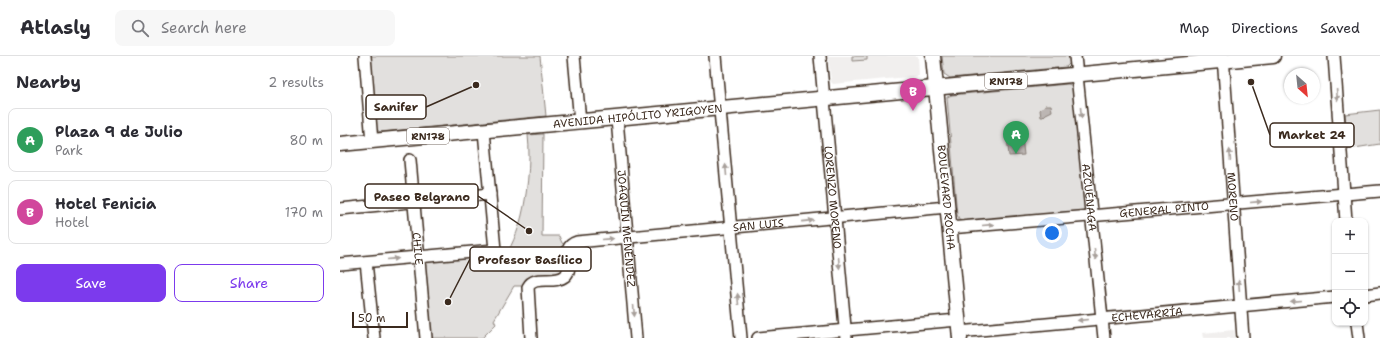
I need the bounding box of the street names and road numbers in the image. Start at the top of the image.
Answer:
road number: RN178 [985,73,1027,89]
street label: AVENIDA HIPÓLITO YRIGOYEN [552,100,723,131]
road number: RN178 [407,128,449,144]
street label: BOULEVARD ROCHA [934,144,959,251]
street label: LORENZO MORENO [821,145,845,250]
street label: AZCUÉNAGA [1079,163,1100,232]
street label: JOAQUÍN MENÉNDEZ [614,169,639,288]
street label: MORENO [1224,172,1242,222]
street label: GENERAL PINTO [1119,198,1210,221]
street label: SAN LUIS [732,215,784,235]
street label: CHILE [409,232,427,266]
street label: ECHEVARRÍA [1111,303,1184,325]

